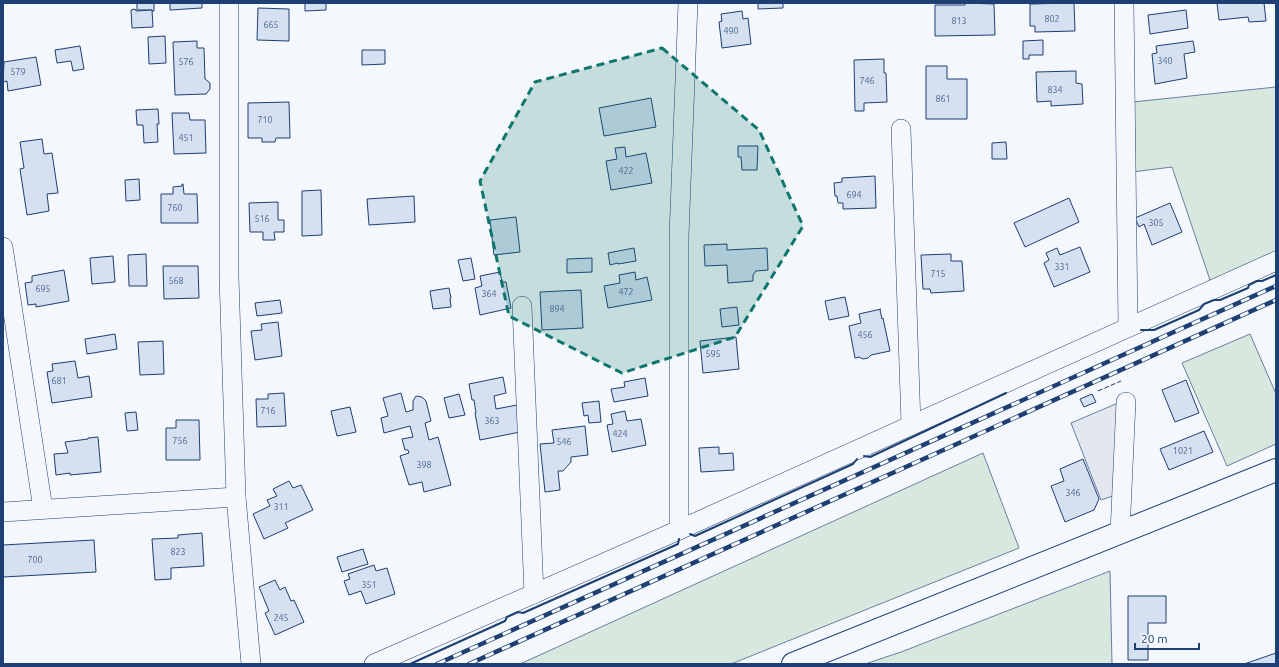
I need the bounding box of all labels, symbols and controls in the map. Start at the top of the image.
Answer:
house number: 802 [1044,14,1060,24]
house number: 813 [951,16,967,26]
house number: 665 [263,20,279,30]
house number: 490 [723,26,739,36]
house number: 340 [1157,56,1173,66]
house number: 576 [178,57,194,67]
house number: 579 [10,67,26,77]
house number: 746 [859,76,875,86]
house number: 834 [1047,85,1063,95]
house number: 861 [935,94,951,104]
house number: 710 [257,115,273,125]
house number: 451 [178,133,194,143]
house number: 422 [618,166,634,176]
house number: 694 [846,190,862,200]
house number: 760 [167,203,183,213]
house number: 516 [254,214,270,224]
house number: 305 [1148,218,1164,228]
house number: 331 [1054,262,1070,272]
house number: 715 [930,269,946,279]
house number: 568 [168,276,184,286]
house number: 695 [35,284,51,294]
house number: 472 [618,287,634,297]
house number: 364 [481,289,497,299]
house number: 894 [549,304,565,314]
house number: 456 [857,330,873,340]
house number: 595 [705,349,721,359]
house number: 681 [51,376,67,386]
house number: 716 [260,406,276,416]
house number: 363 [484,416,500,426]
house number: 424 [612,429,628,439]
house number: 756 [172,436,188,446]
house number: 546 [556,437,572,447]
house number: 1021 [1173,446,1193,456]
house number: 398 [416,460,432,470]
house number: 346 [1065,488,1081,498]
house number: 311 [273,502,289,512]
house number: 823 [170,547,186,557]
house number: 700 [27,555,43,565]
house number: 351 [361,580,377,590]
house number: 245 [273,613,289,623]
scale bar [1135,625,1199,651]
text: 20 m [1141,632,1168,645]

